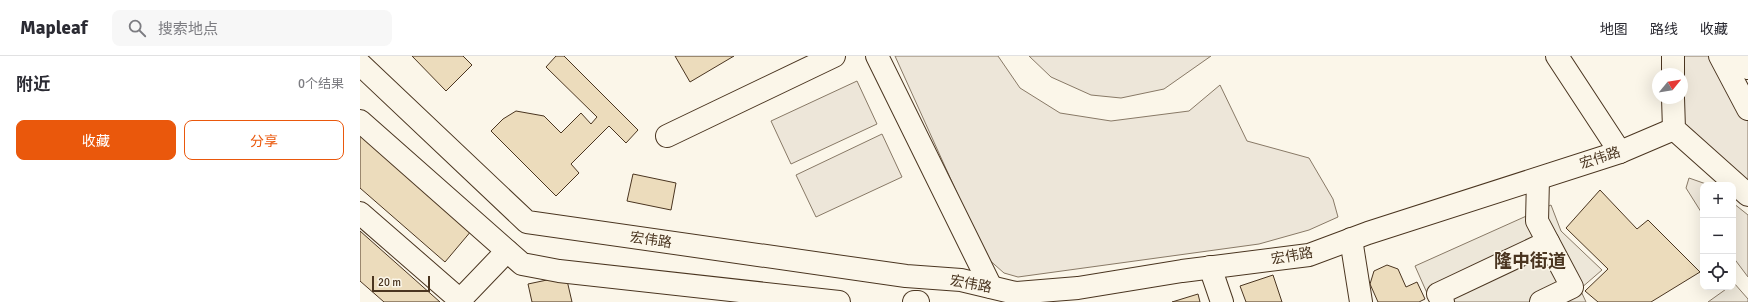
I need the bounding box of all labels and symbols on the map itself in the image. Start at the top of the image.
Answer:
north arrow [1652,68,1688,104]
street label: 宏伟路 [1577,143,1623,173]
street label: 宏伟路 [629,229,673,251]
street label: 宏伟路 [1270,244,1314,268]
district label: 隆中街道 [1494,250,1566,272]
street label: 宏伟路 [949,272,993,296]
scale bar [372,274,430,293]

